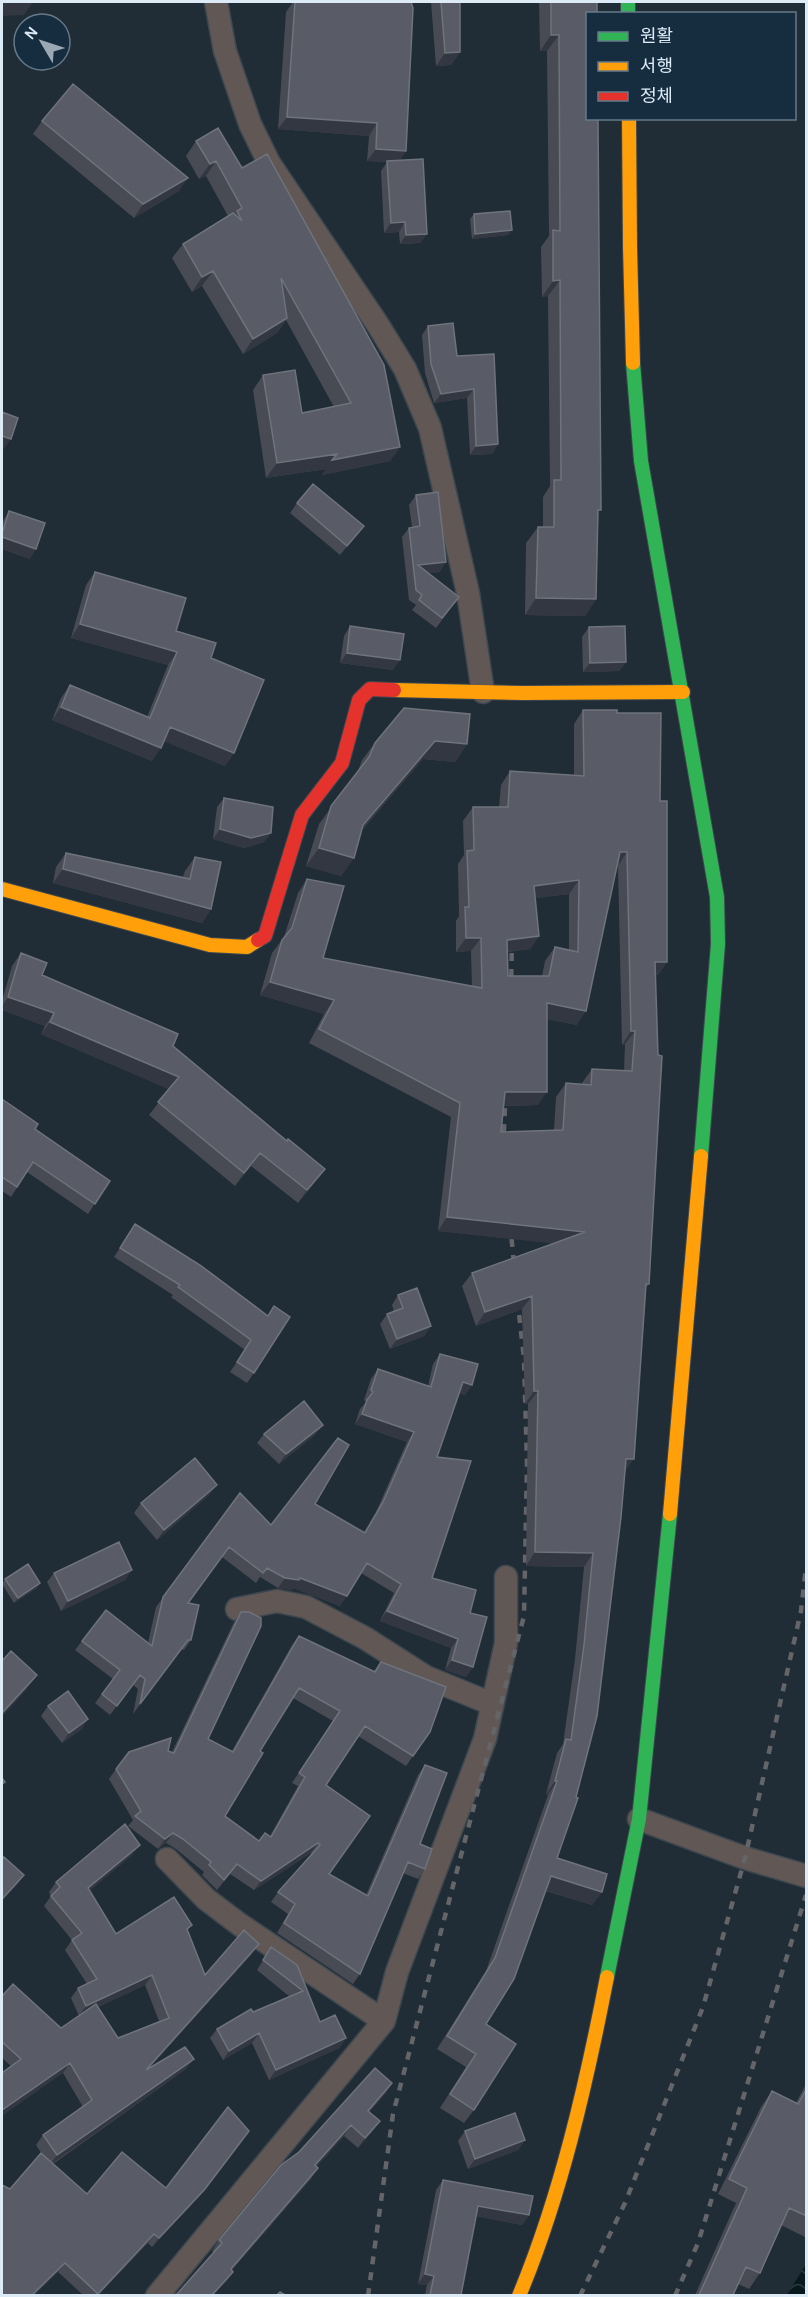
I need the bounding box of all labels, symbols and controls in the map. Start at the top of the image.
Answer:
north arrow [12,12,72,72]
legend [586,12,796,120]
text: N [20,22,42,43]
text: 원활 [640,25,673,47]
text: 서행 [640,55,673,77]
text: 정체 [640,85,673,107]

